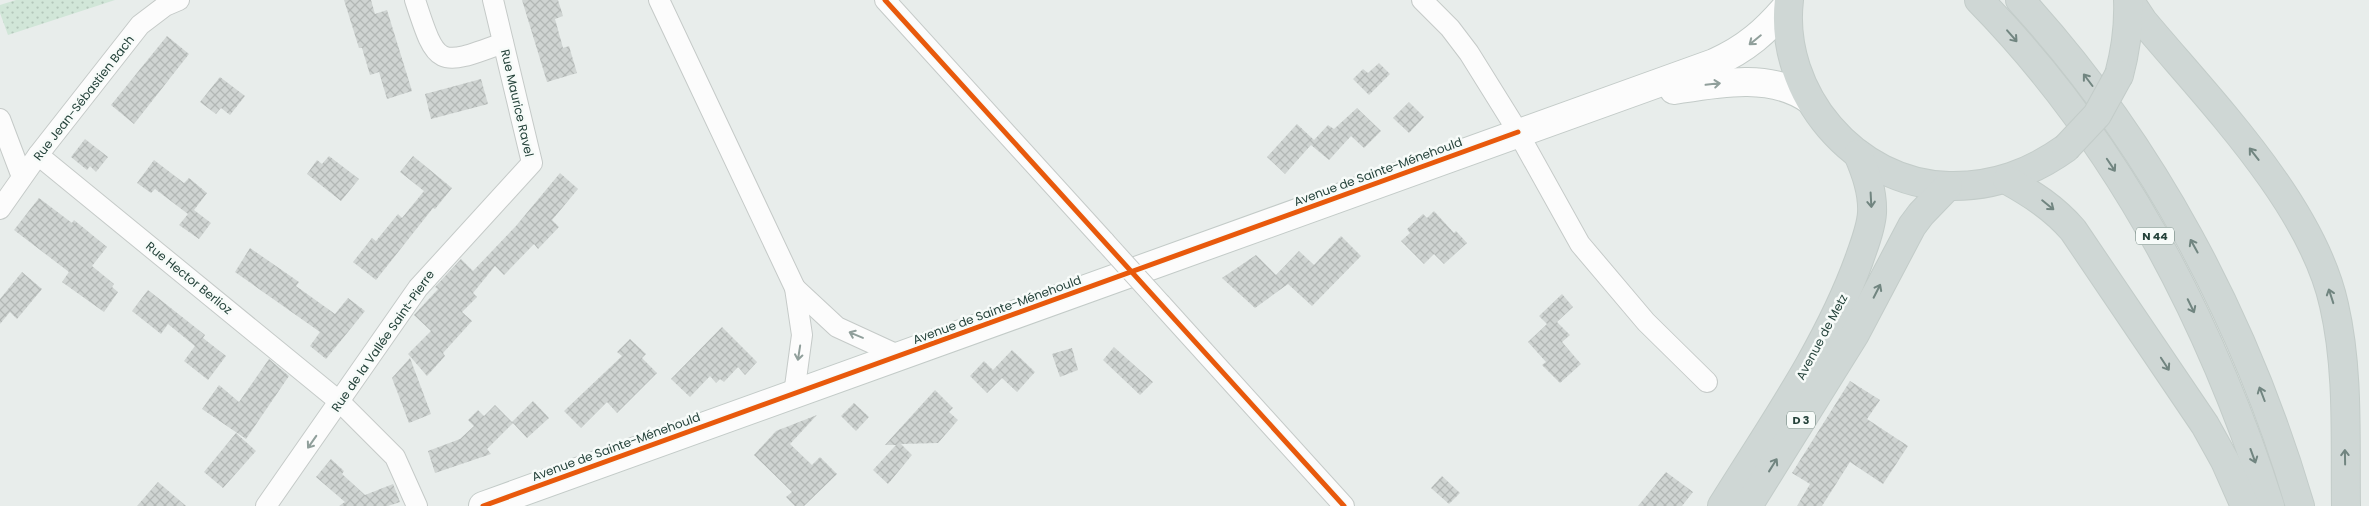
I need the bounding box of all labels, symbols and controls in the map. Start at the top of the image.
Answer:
one-way arrow [2006,30,2018,43]
street label: Rue Jean-Sébastien Bach [29,31,138,164]
one-way arrow [1749,35,1762,46]
street label: Rue Maurice Ravel [497,48,538,158]
one-way arrow [2082,74,2093,87]
one-way arrow [1705,79,1721,89]
street label: Avenue de Sainte-Ménehould [1291,133,1464,210]
one-way arrow [2249,147,2259,161]
one-way arrow [2106,158,2116,172]
one-way arrow [1867,192,1876,208]
one-way arrow [2041,200,2054,211]
road number: N 44 [2136,228,2174,245]
street label: Rue Hector Berlioz [143,237,236,318]
one-way arrow [2189,239,2199,254]
street label: Rue de la Vallée Saint-Pierre [327,266,438,415]
street label: Avenue de Sainte-Ménehould [910,271,1083,348]
one-way arrow [1873,284,1882,299]
one-way arrow [2326,288,2336,304]
street label: Avenue de Metz [1792,291,1851,383]
one-way arrow [2187,298,2196,313]
one-way arrow [849,330,864,339]
one-way arrow [794,345,804,361]
one-way arrow [2160,356,2170,370]
one-way arrow [2257,386,2266,402]
street label: Avenue de Sainte-Ménehould [529,408,702,485]
road number: D 3 [1787,412,1815,428]
one-way arrow [307,434,317,448]
one-way arrow [2249,448,2258,463]
one-way arrow [2340,450,2350,466]
one-way arrow [1769,458,1779,472]

